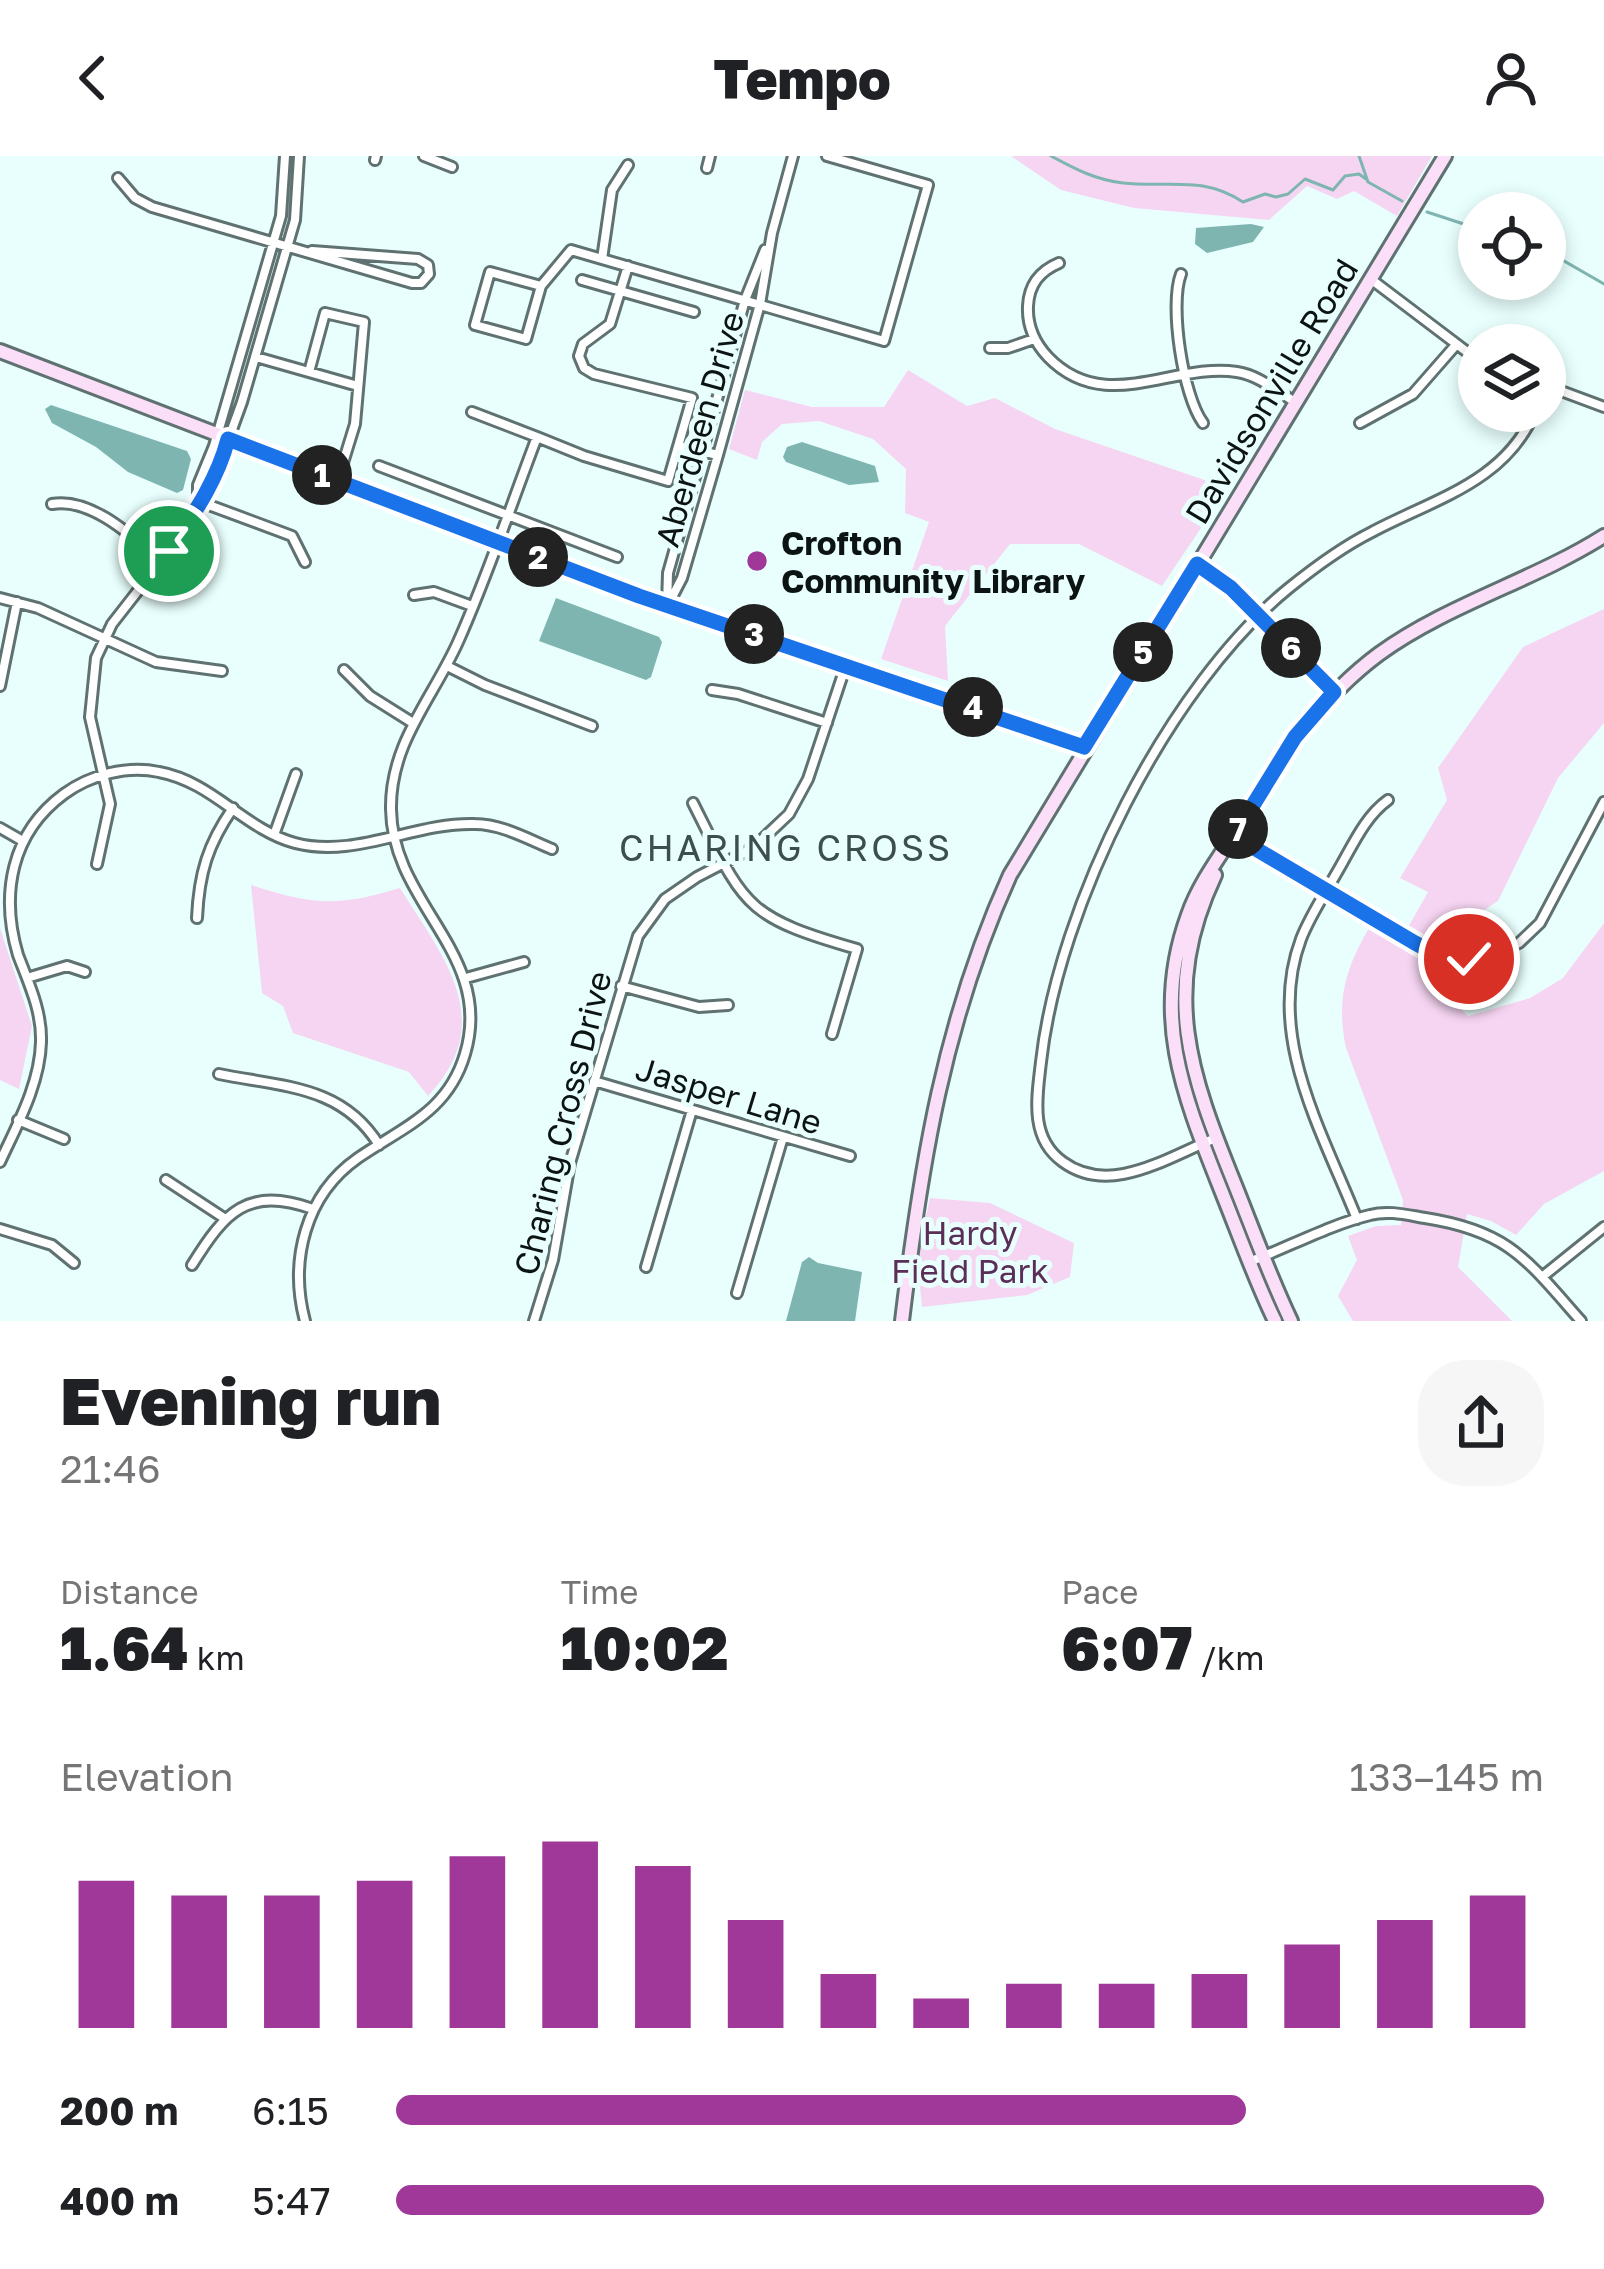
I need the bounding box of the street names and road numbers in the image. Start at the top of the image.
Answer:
street label: Davidsonville Road [1177,252,1365,530]
street label: Aberdeen Drive [647,307,751,551]
street label: Charing Cross Drive [505,967,619,1279]
street label: Jasper Lane [631,1048,827,1142]

